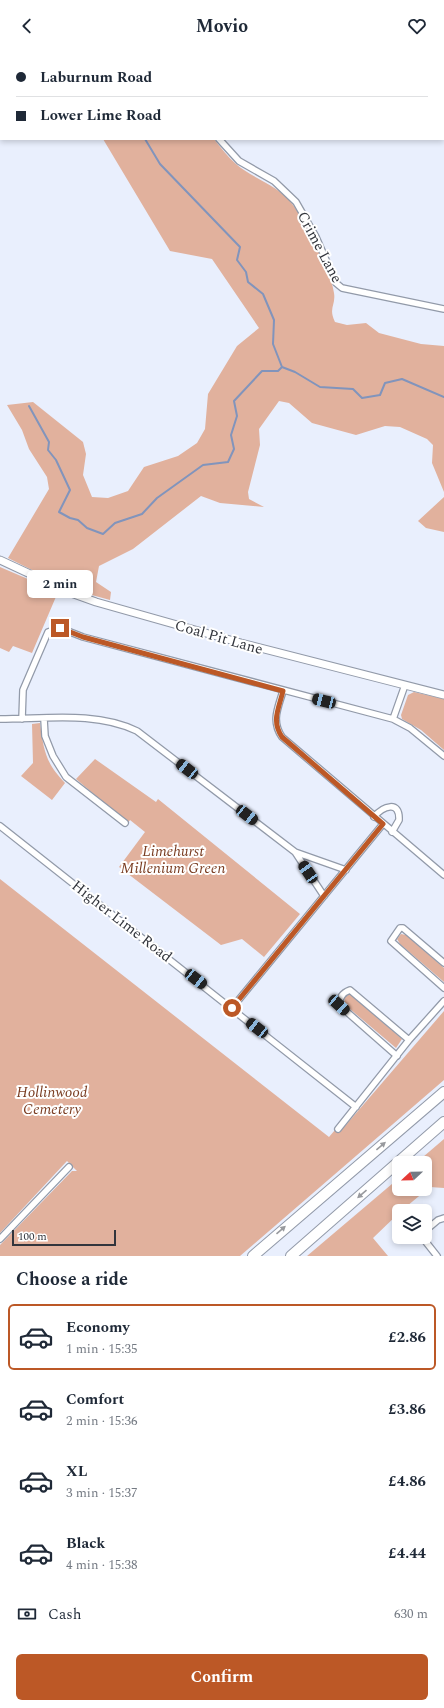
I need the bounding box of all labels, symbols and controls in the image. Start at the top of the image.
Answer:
text: Movio [196,13,248,40]
icon: back [16,15,38,37]
icon: heart [406,15,428,37]
text: Laburnum Road [40,66,152,89]
text: Lower Lime Road [40,104,161,127]
street label: Crime Lane [291,207,348,287]
callout: 2 min [27,570,93,598]
text: 2 min [43,574,77,594]
street label: Coal Pit Lane [172,614,266,661]
route end [51,619,69,637]
car [311,692,337,710]
car [174,757,200,781]
car [234,803,260,827]
park label: Limehurst Millenium Green [121,840,225,880]
car [296,859,320,885]
street label: Higher Lime Road [66,875,177,968]
car [183,967,209,991]
car [326,993,352,1017]
route start [223,999,241,1017]
car [244,1016,270,1040]
park label: Hollinwood Cemetery [16,1081,88,1121]
one-way arrow [376,1142,386,1151]
north arrow [392,1156,432,1196]
map controls [392,1156,432,1244]
one-way arrow [357,1189,367,1198]
button: layers [392,1204,432,1244]
one-way arrow [276,1225,287,1234]
scale bar [12,1228,116,1247]
text: 100 m [18,1228,47,1245]
text: Choose a ride [16,1266,128,1293]
text: Economy [66,1316,130,1339]
icon: car [18,1319,54,1355]
text: £2.86 [388,1326,426,1349]
text: 1 min · 15:35 [66,1339,138,1359]
text: Comfort [66,1388,124,1411]
icon: car [18,1391,54,1427]
text: £3.86 [388,1398,426,1421]
text: 2 min · 15:36 [66,1411,138,1431]
text: XL [66,1460,87,1483]
icon: car [18,1463,54,1499]
text: £4.86 [388,1470,426,1493]
text: 3 min · 15:37 [66,1483,138,1503]
text: Black [66,1532,105,1555]
icon: car [18,1535,54,1571]
text: £4.44 [388,1542,426,1565]
text: 4 min · 15:38 [66,1555,138,1575]
icon: cash [16,1603,38,1625]
text: Cash [48,1603,81,1626]
text: 630 m [394,1604,428,1624]
button: Confirm [16,1654,428,1700]

